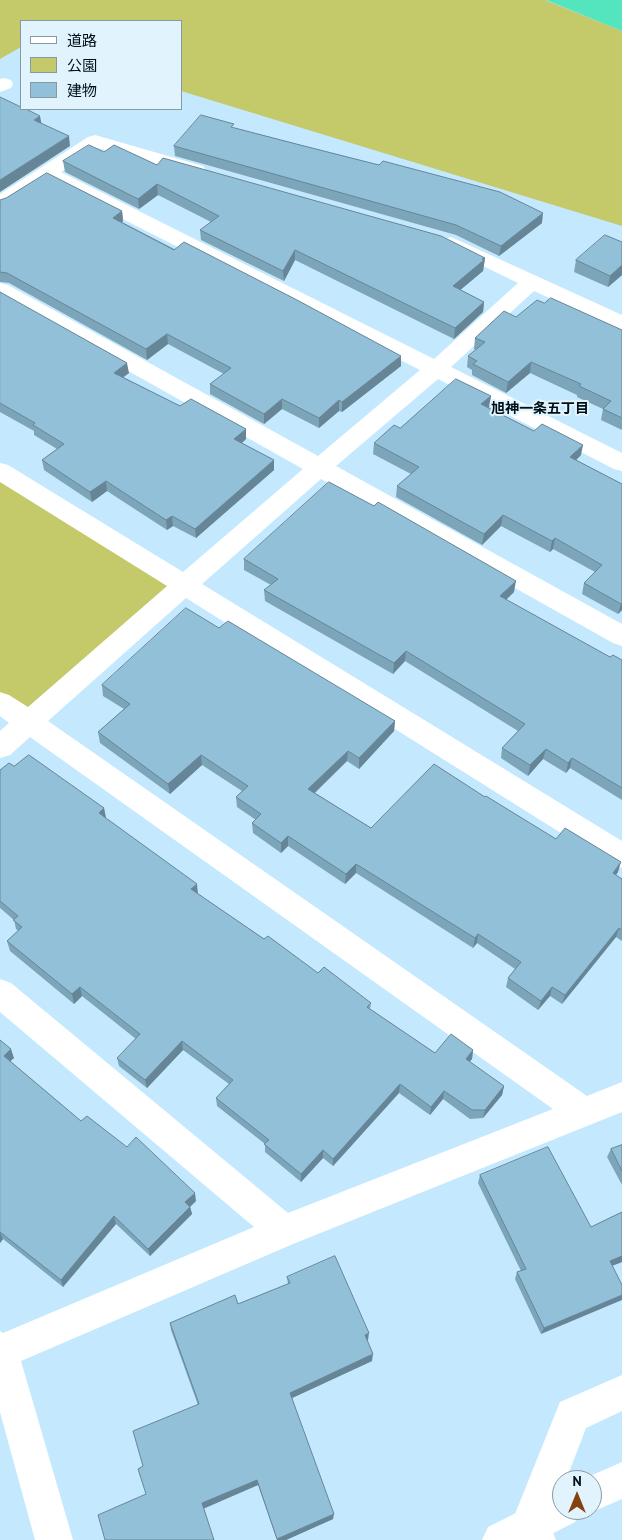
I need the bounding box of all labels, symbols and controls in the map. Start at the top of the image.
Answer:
legend [20,20,182,110]
text: 道路 [67,31,97,50]
text: 公園 [67,56,97,75]
text: 建物 [67,81,97,100]
district label: 旭神一条五丁目 [491,401,589,417]
north arrow [552,1470,602,1520]
text: N [572,1472,582,1490]

